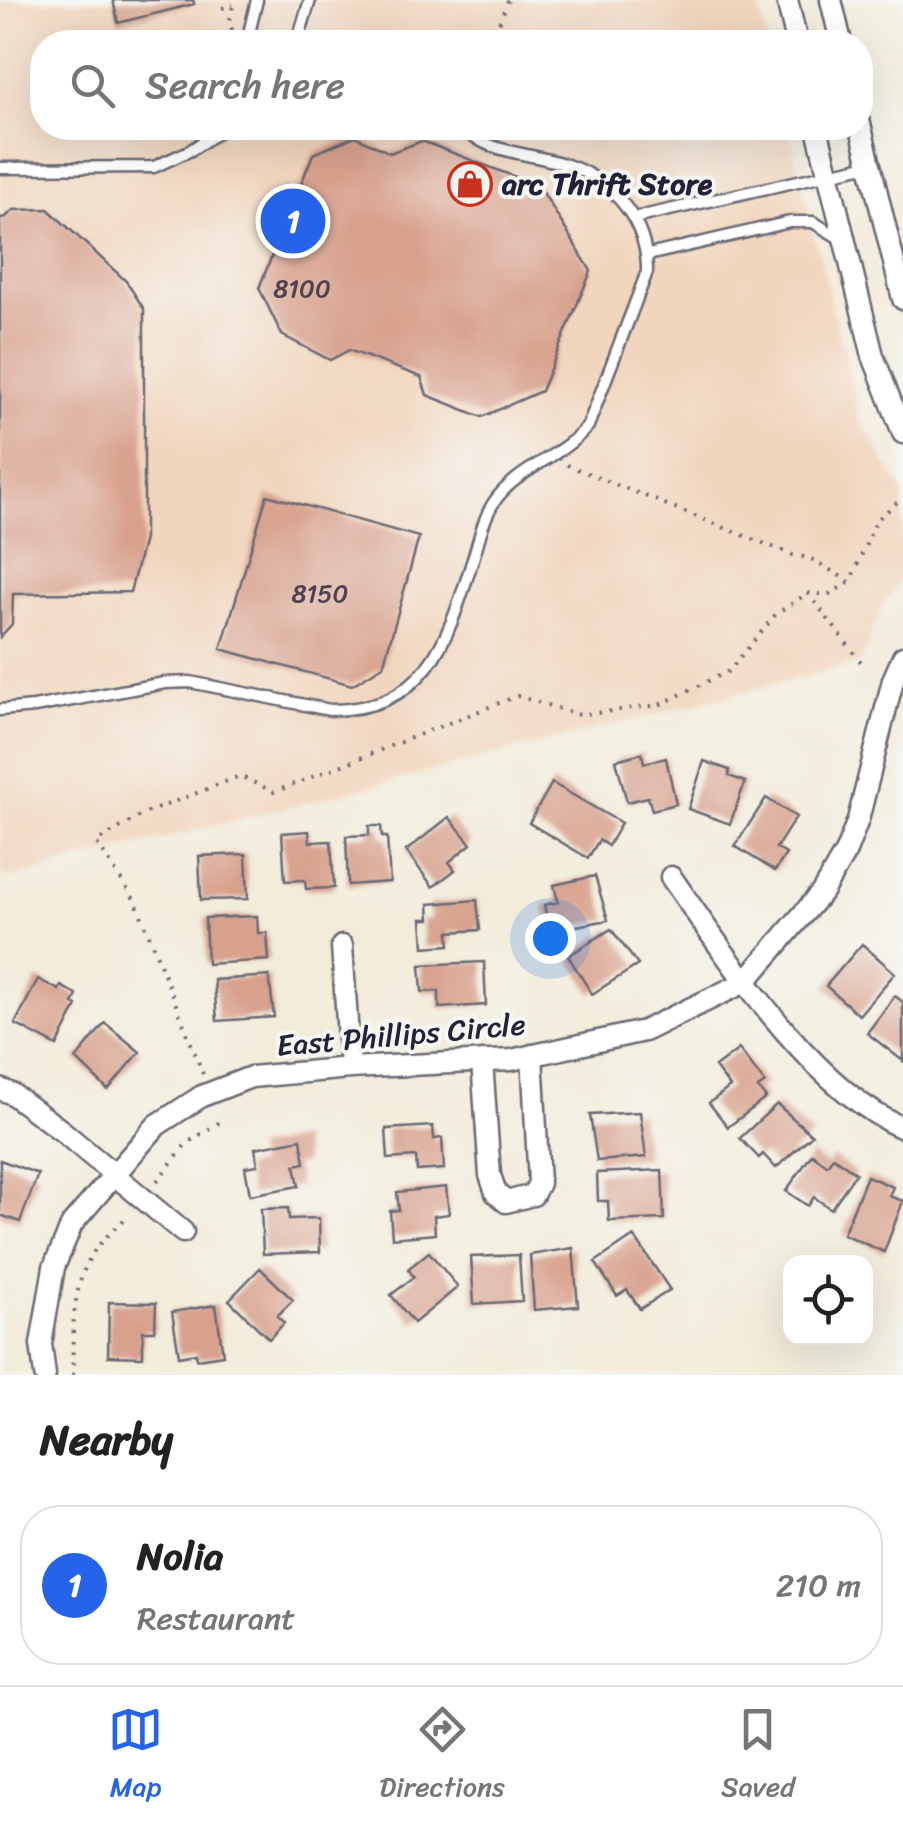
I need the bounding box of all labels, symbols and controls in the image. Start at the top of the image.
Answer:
search box [30,30,873,140]
text: Search here [145,52,345,119]
icon: search [65,58,120,113]
place label: arc Thrift Store [501,157,713,211]
shop icon: arc Thrift Store [447,161,493,207]
pin: 1 [260,184,326,258]
house number: 8100 [273,266,331,311]
house number: 8150 [292,571,348,616]
your location [525,913,576,964]
street label: East Phillips Circle [274,997,528,1073]
map controls [783,1255,873,1345]
button: locate [783,1255,873,1345]
text: Nearby [40,1403,173,1477]
text: Nolia [137,1523,223,1590]
text: 1 [68,1557,81,1614]
text: 210 m [776,1557,861,1614]
text: Restaurant [137,1590,295,1647]
tab: Map [108,1702,163,1811]
tab: Directions [379,1702,505,1811]
tab: Saved [721,1702,795,1811]

